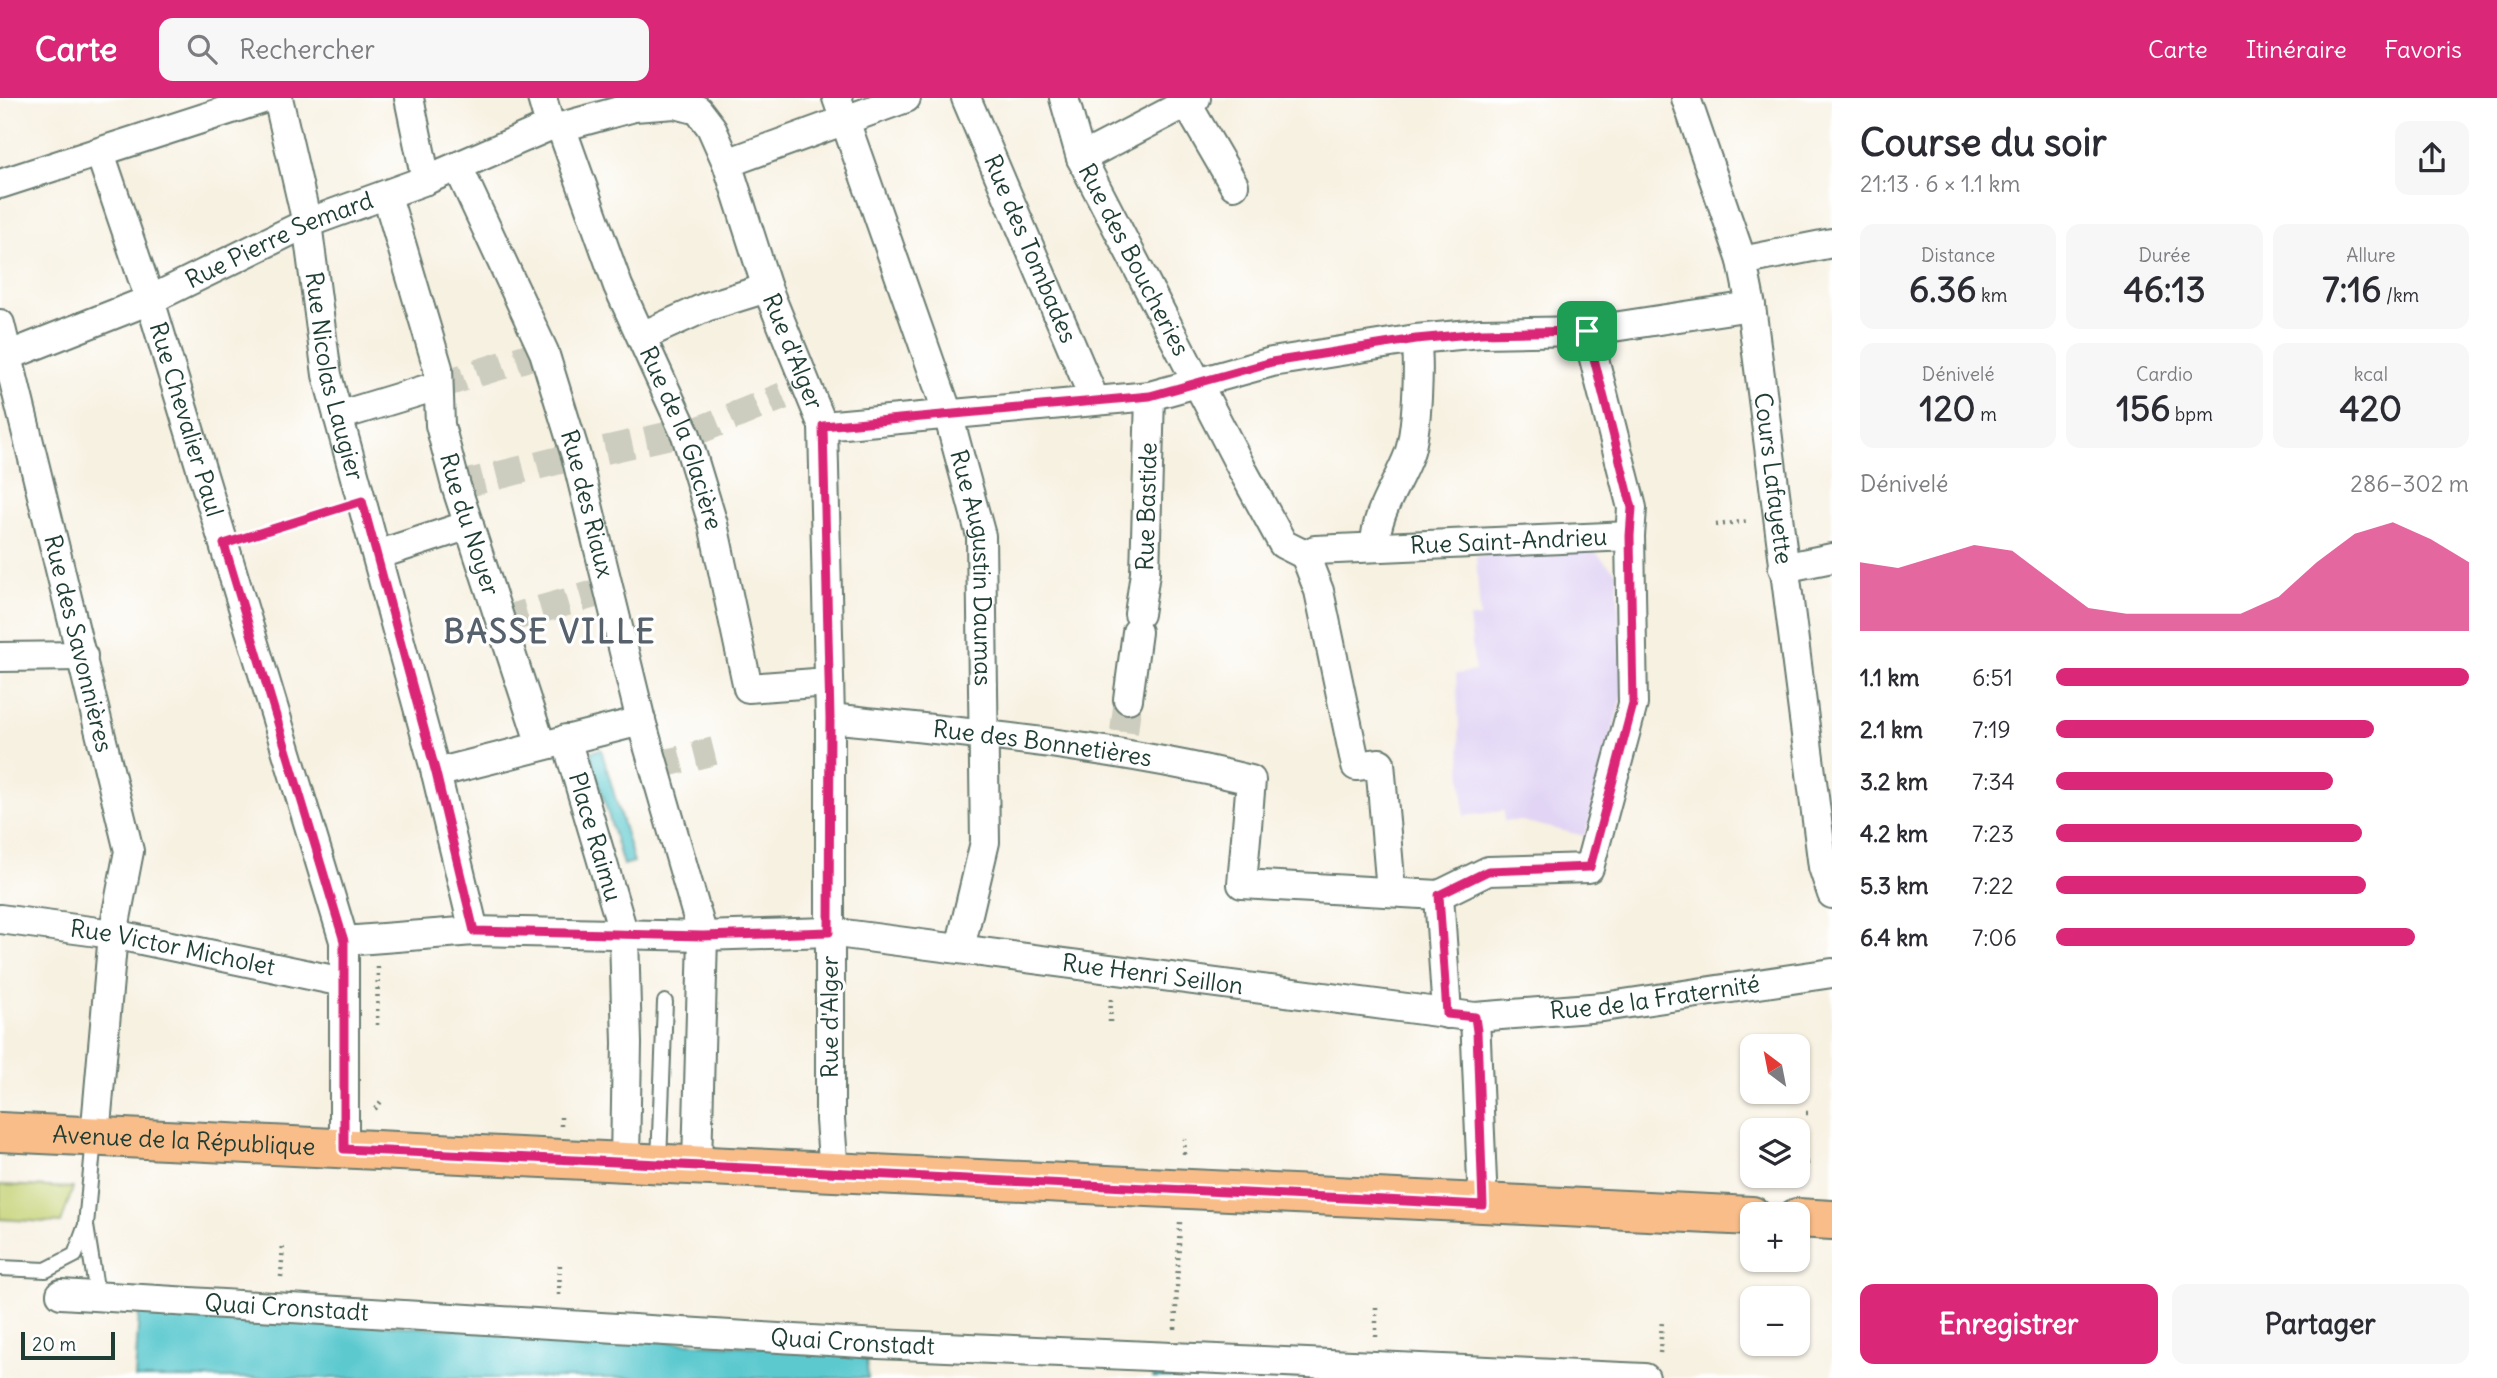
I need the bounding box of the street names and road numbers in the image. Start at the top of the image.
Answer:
street label: Rue des Tombades [978,150,1084,347]
street label: Rue des Boucheries [1072,158,1197,361]
street label: Rue Pierre Semard [180,184,377,294]
street label: Rue Nicolas Laugier [300,270,371,484]
street label: Rue d'Alger [757,289,831,414]
street label: Rue Chevalier Paul [144,318,231,520]
street label: Rue de la Glacière [634,341,730,533]
street label: Cours Lafayette [1748,391,1800,566]
street label: Rue des Riaux [555,426,621,581]
street label: Rue Bastide [1129,442,1163,571]
street label: Rue Augustin Daumas [944,446,999,686]
street label: Rue du Noyer [434,450,507,599]
street label: Rue Saint-Andrieu [1409,521,1608,560]
street label: Rue des Savonnières [38,532,120,755]
street label: Rue des Bonnetières [932,713,1154,773]
street label: Place Raimu [563,768,629,905]
street label: Rue Victor Micholet [68,912,278,981]
street label: Rue Henri Seillon [1060,947,1245,1000]
street label: Rue d'Alger [814,956,844,1078]
street label: Rue de la Fraternité [1549,968,1762,1025]
street label: Avenue de la République [52,1119,316,1161]
street label: Quai Cronstadt [204,1287,370,1327]
street label: Quai Cronstadt [770,1321,935,1360]

